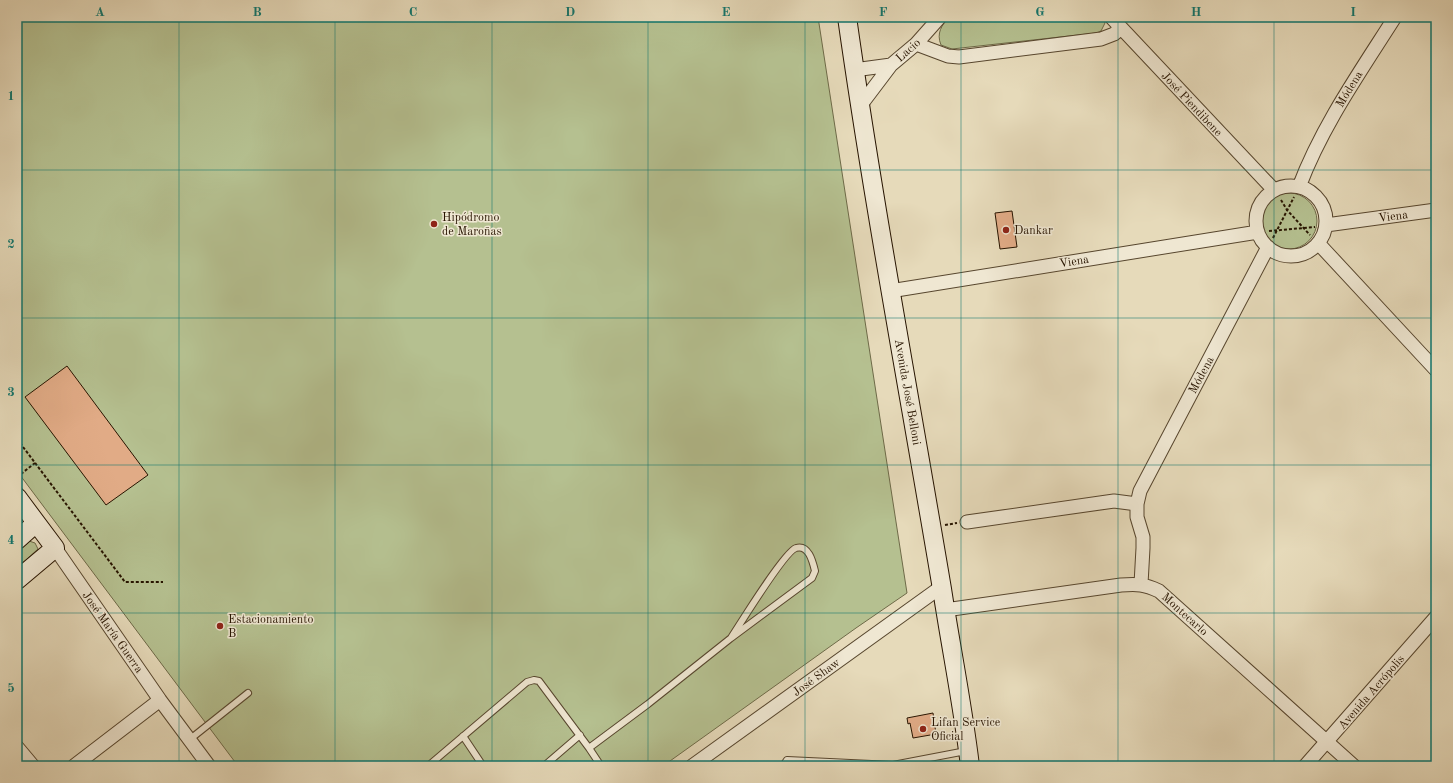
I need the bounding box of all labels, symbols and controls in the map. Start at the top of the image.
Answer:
text: A [95,6,105,19]
text: B [252,6,262,19]
text: C [409,6,417,19]
text: D [565,6,575,19]
text: E [722,6,731,19]
text: F [879,6,888,19]
text: G [1035,6,1045,19]
text: H [1191,6,1202,19]
text: I [1350,6,1356,19]
street label: Lacio [894,37,923,65]
street label: Módena [1334,69,1365,110]
street label: José Piendibene [1159,70,1224,140]
text: 1 [7,90,15,103]
street label: Viena [1378,209,1409,225]
place label: Hipódromo de Maroñas [442,212,502,238]
marker: Hipódromo de Maroñas [429,219,439,229]
marker: Dankar [1001,225,1011,235]
place label: Dankar [1014,225,1053,237]
text: 2 [7,238,15,251]
street label: Viena [1058,254,1090,270]
street label: Avenida José Belloni [892,338,922,446]
street label: Módena [1187,355,1217,396]
text: 3 [7,386,15,399]
text: 4 [7,534,15,547]
street label: José María Guerra [80,590,145,676]
street label: Montecarlo [1159,591,1210,638]
place label: Estacionamiento B [228,614,313,640]
marker: Estacionamiento B [215,621,225,631]
street label: Avenida Acrópolis [1336,653,1407,732]
street label: José Shaw [791,656,843,699]
text: 5 [7,682,15,695]
place label: Lifan Service Oficial [931,717,1001,743]
marker: Lifan Service Oficial [918,724,928,734]

